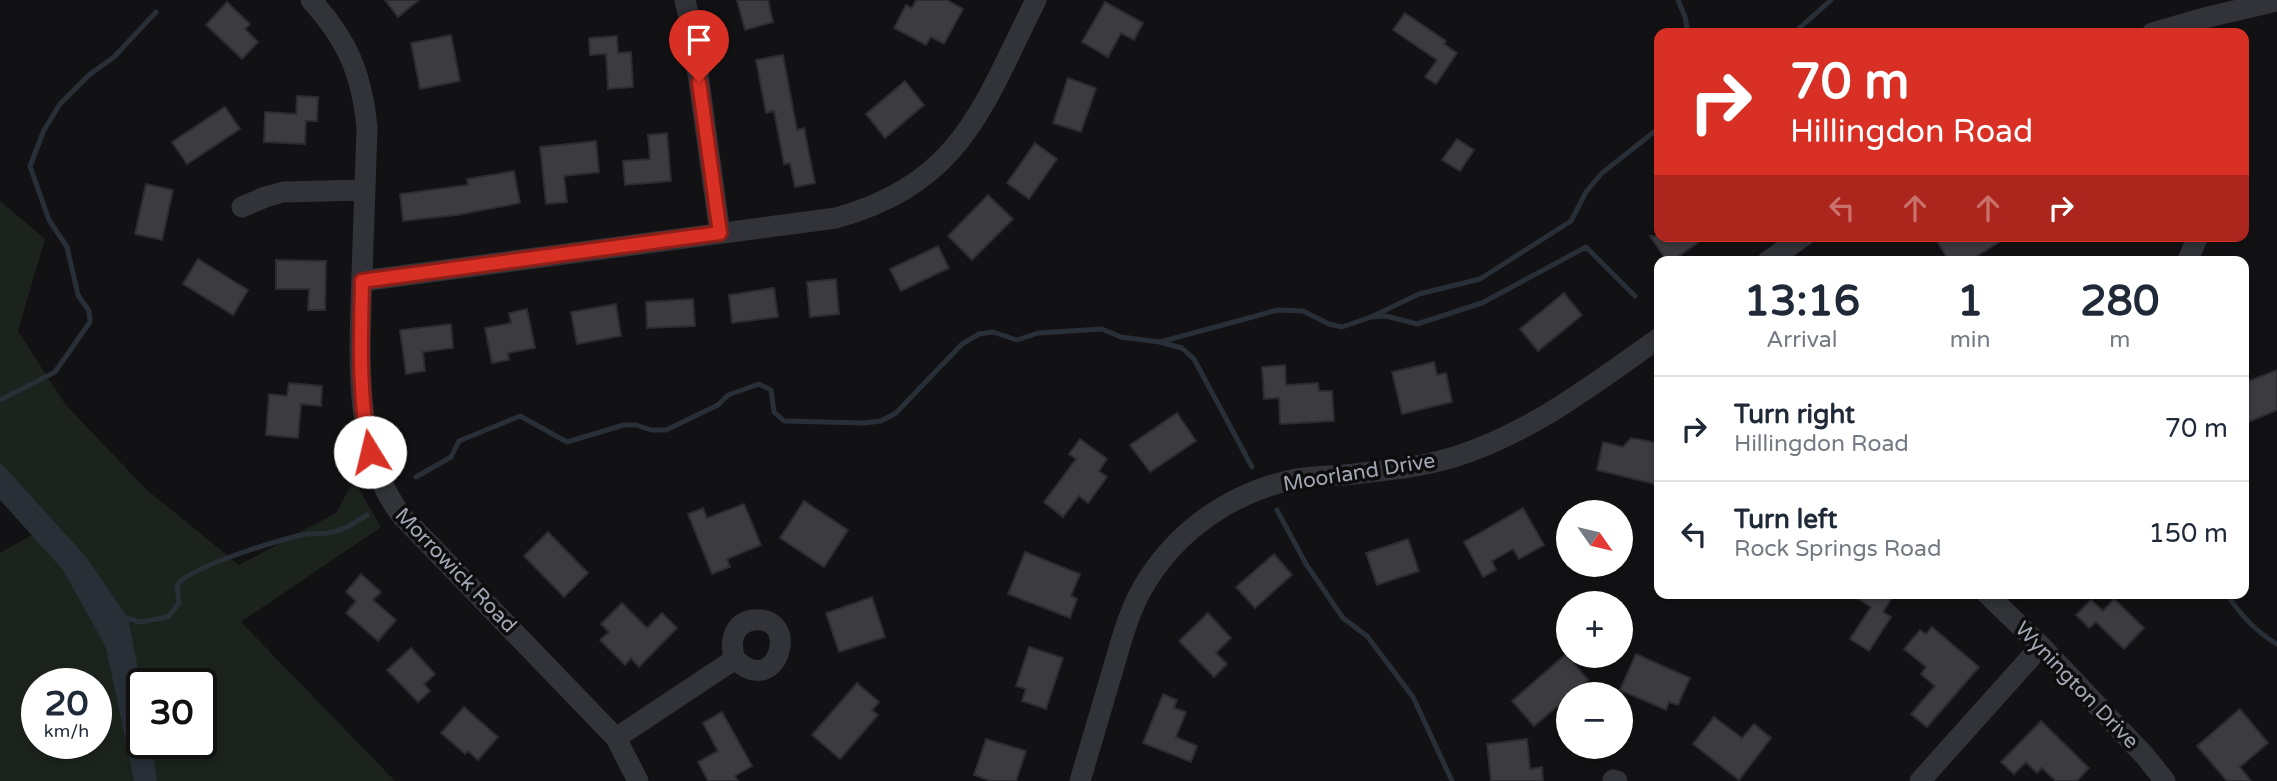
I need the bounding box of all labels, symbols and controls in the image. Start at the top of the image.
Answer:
pin [669,10,729,82]
icon: arrive [680,21,718,59]
text: 70 m [1790,53,1909,112]
icon: right [1675,56,1766,147]
text: Hillingdon Road [1790,113,2033,151]
icon: left [1823,189,1861,227]
icon: ahead [1896,189,1934,227]
icon: ahead [1969,189,2007,227]
icon: right [2042,189,2080,227]
text: 13:16 [1744,276,1860,327]
text: 1 [1957,276,1983,327]
text: 280 [2080,276,2159,327]
text: Arrival [1766,326,1837,354]
text: min [1950,326,1991,354]
text: m [2109,326,2130,354]
text: Turn right [1734,399,1855,430]
icon: right [1675,410,1713,448]
text: 70 m [2165,413,2228,444]
position arrow [333,415,407,489]
text: Hillingdon Road [1734,430,1909,458]
street label: Moorland Drive [1281,448,1437,497]
north arrow [1556,500,1633,578]
map controls [1556,500,1633,759]
street label: Morrowick Road [390,503,522,638]
text: Turn left [1734,504,1837,535]
icon: left [1675,515,1713,553]
text: 150 m [2148,518,2228,549]
text: Rock Springs Road [1734,535,1942,563]
button: + [1556,591,1633,668]
street label: Wynington Drive [2010,617,2144,754]
speed limit sign: 30 [126,668,217,759]
button: − [1556,682,1633,759]
text: 20 [45,683,88,725]
text: km/h [44,720,89,742]

